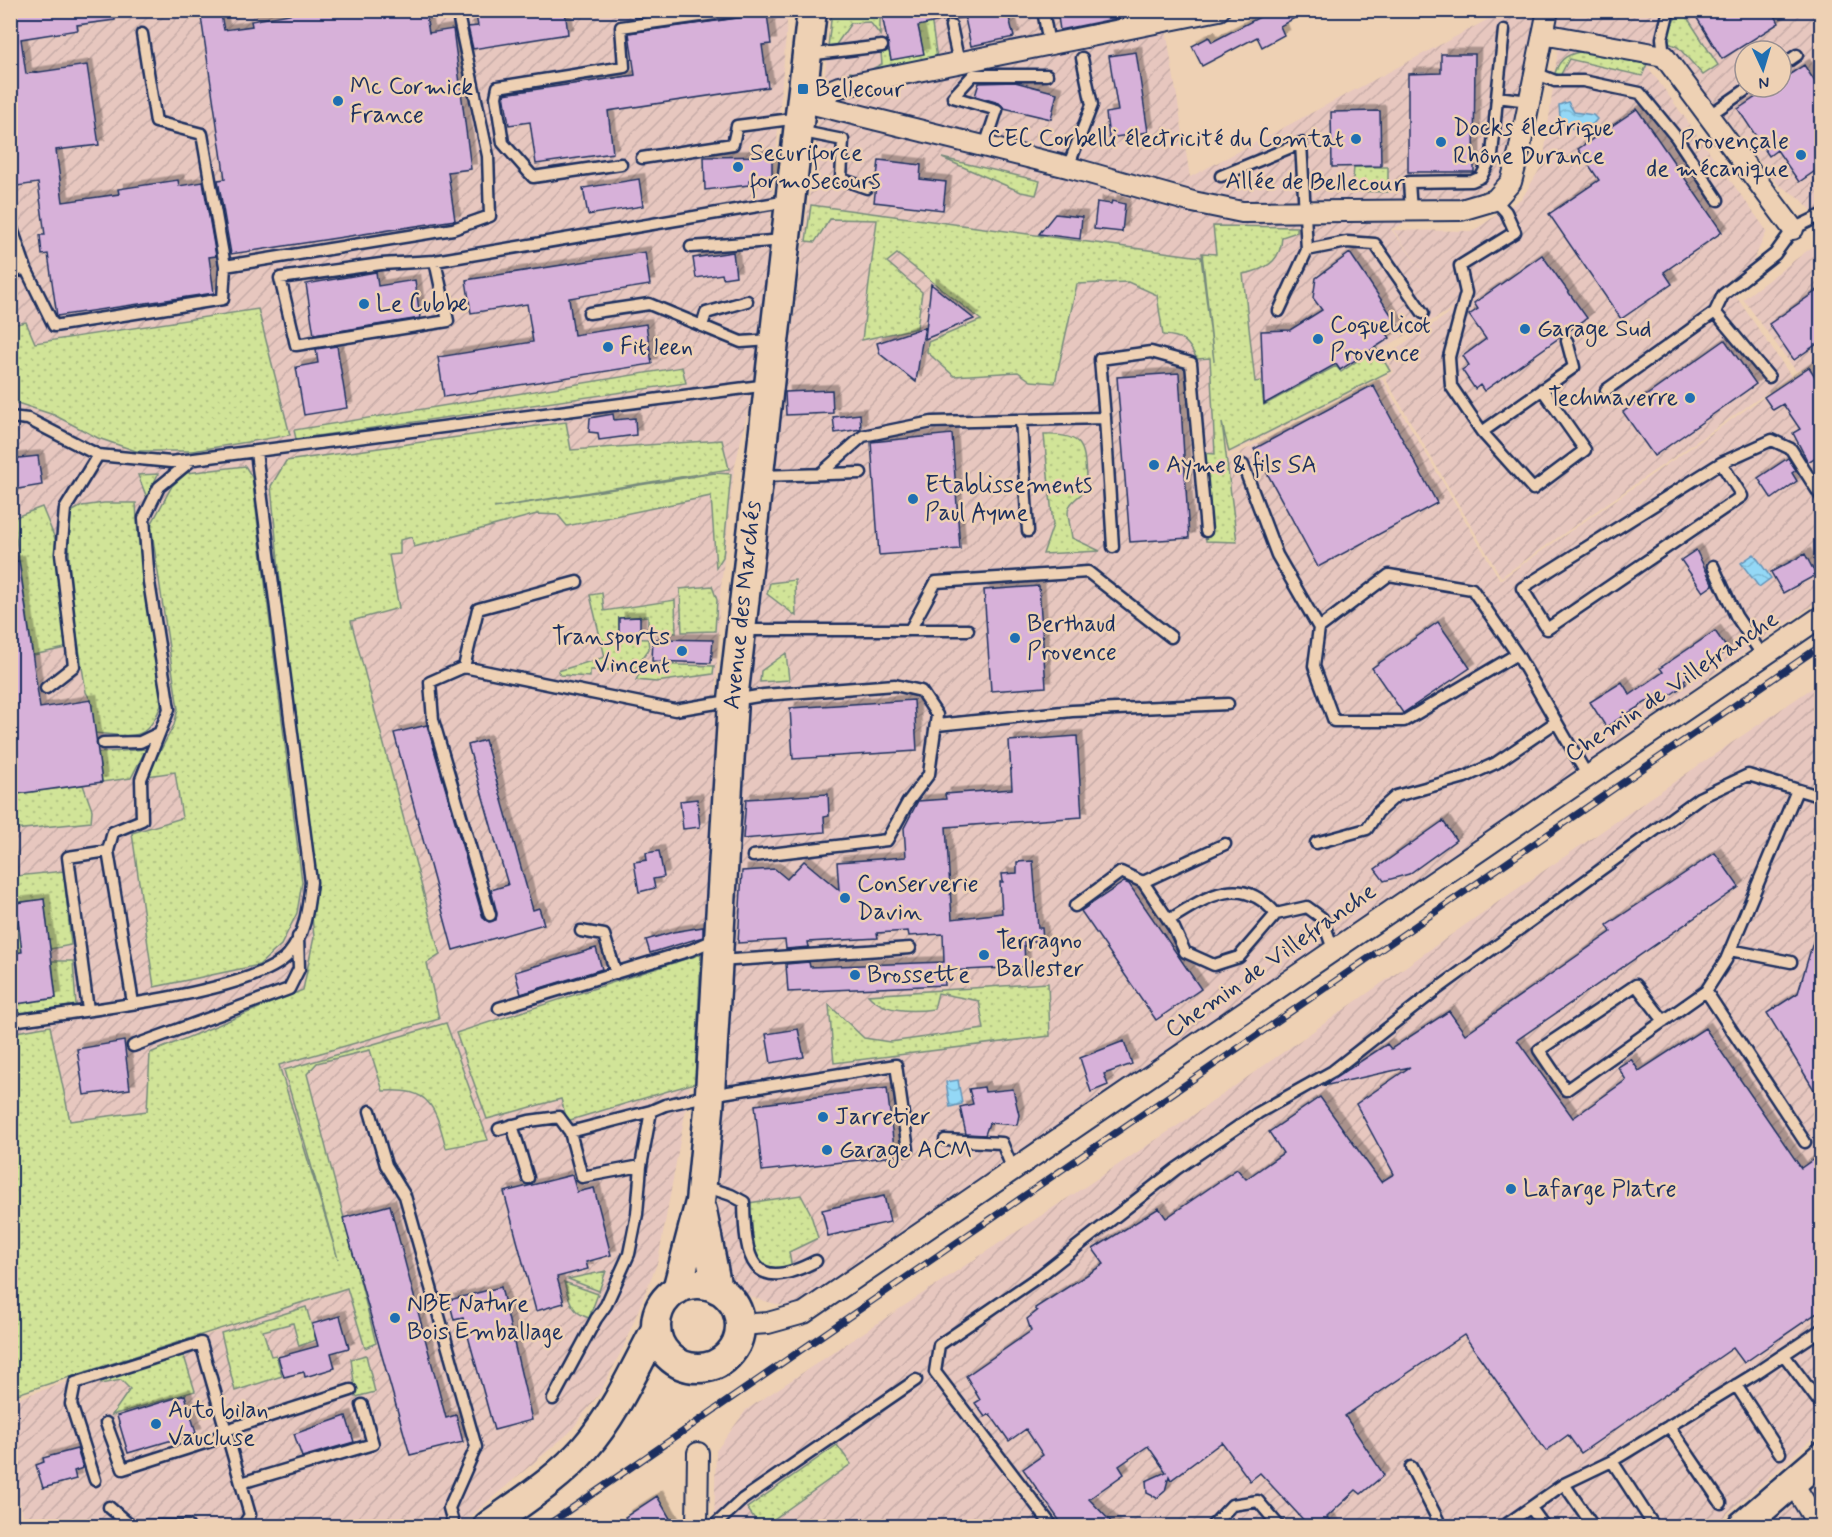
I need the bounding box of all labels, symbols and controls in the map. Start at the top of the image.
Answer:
north arrow [1733,39,1793,99]
place label: Mc Cormick France [350,72,473,131]
text: N [1758,72,1770,93]
place label: Bellecour [815,74,904,105]
marker: Bellecour [796,82,810,96]
marker: Mc Cormick France [331,94,345,108]
place label: Docks électrique Rhône Durance [1453,113,1614,172]
place label: CEC Corbelli électricité du Comtat [987,124,1344,155]
place label: Provençale de mécanique [1646,126,1789,185]
marker: CEC Corbelli électricité du Comtat [1349,132,1363,146]
marker: Docks électrique Rhône Durance [1434,135,1448,149]
place label: Securiforce formosecours [750,138,881,199]
marker: Provençale de mécanique [1794,148,1808,162]
marker: Securiforce formosecours [731,160,745,174]
street label: Allée de Bellecour [1225,166,1406,200]
place label: Le Cubbe [376,289,468,320]
marker: Le Cubbe [357,297,371,311]
place label: Coquelicot Provence [1330,310,1431,369]
place label: Garage Sud [1537,314,1652,347]
marker: Garage Sud [1518,322,1532,336]
place label: Fit leen [620,332,693,363]
marker: Coquelicot Provence [1311,332,1325,346]
marker: Fit leen [601,340,615,354]
place label: Techmaverre [1548,383,1678,414]
marker: Techmaverre [1683,391,1697,405]
place label: Ayme & fils SA [1166,450,1317,481]
marker: Ayme & fils SA [1147,458,1161,472]
place label: Etablissements Paul Ayme [925,470,1092,529]
marker: Etablissements Paul Ayme [906,492,920,506]
street label: Avenue des Marchés [717,499,769,711]
street label: Chemin de Villefranche [1559,604,1785,770]
place label: Berthaud Provence [1027,609,1117,668]
place label: Transports Vincent [552,622,670,681]
marker: Berthaud Provence [1008,631,1022,645]
marker: Transports Vincent [675,644,689,658]
place label: Conserverie Davin [857,869,979,928]
street label: Chemin de Villefranche [1159,876,1383,1046]
marker: Conserverie Davin [838,891,852,905]
place label: Terragno Ballester [996,926,1084,985]
marker: Terragno Ballester [977,948,991,962]
place label: Brossette [867,960,970,991]
marker: Brossette [848,968,862,982]
place label: Jarretier [835,1102,931,1133]
marker: Jarretier [816,1110,830,1124]
place label: Garage ACM [839,1135,972,1168]
marker: Garage ACM [820,1143,834,1157]
place label: Lafarge Platre [1523,1174,1677,1205]
marker: Lafarge Platre [1504,1182,1518,1196]
place label: NBE Nature Bois Emballage [407,1289,563,1348]
marker: NBE Nature Bois Emballage [388,1311,402,1325]
place label: Auto bilan Vaucluse [168,1395,269,1454]
marker: Auto bilan Vaucluse [149,1417,163,1431]

